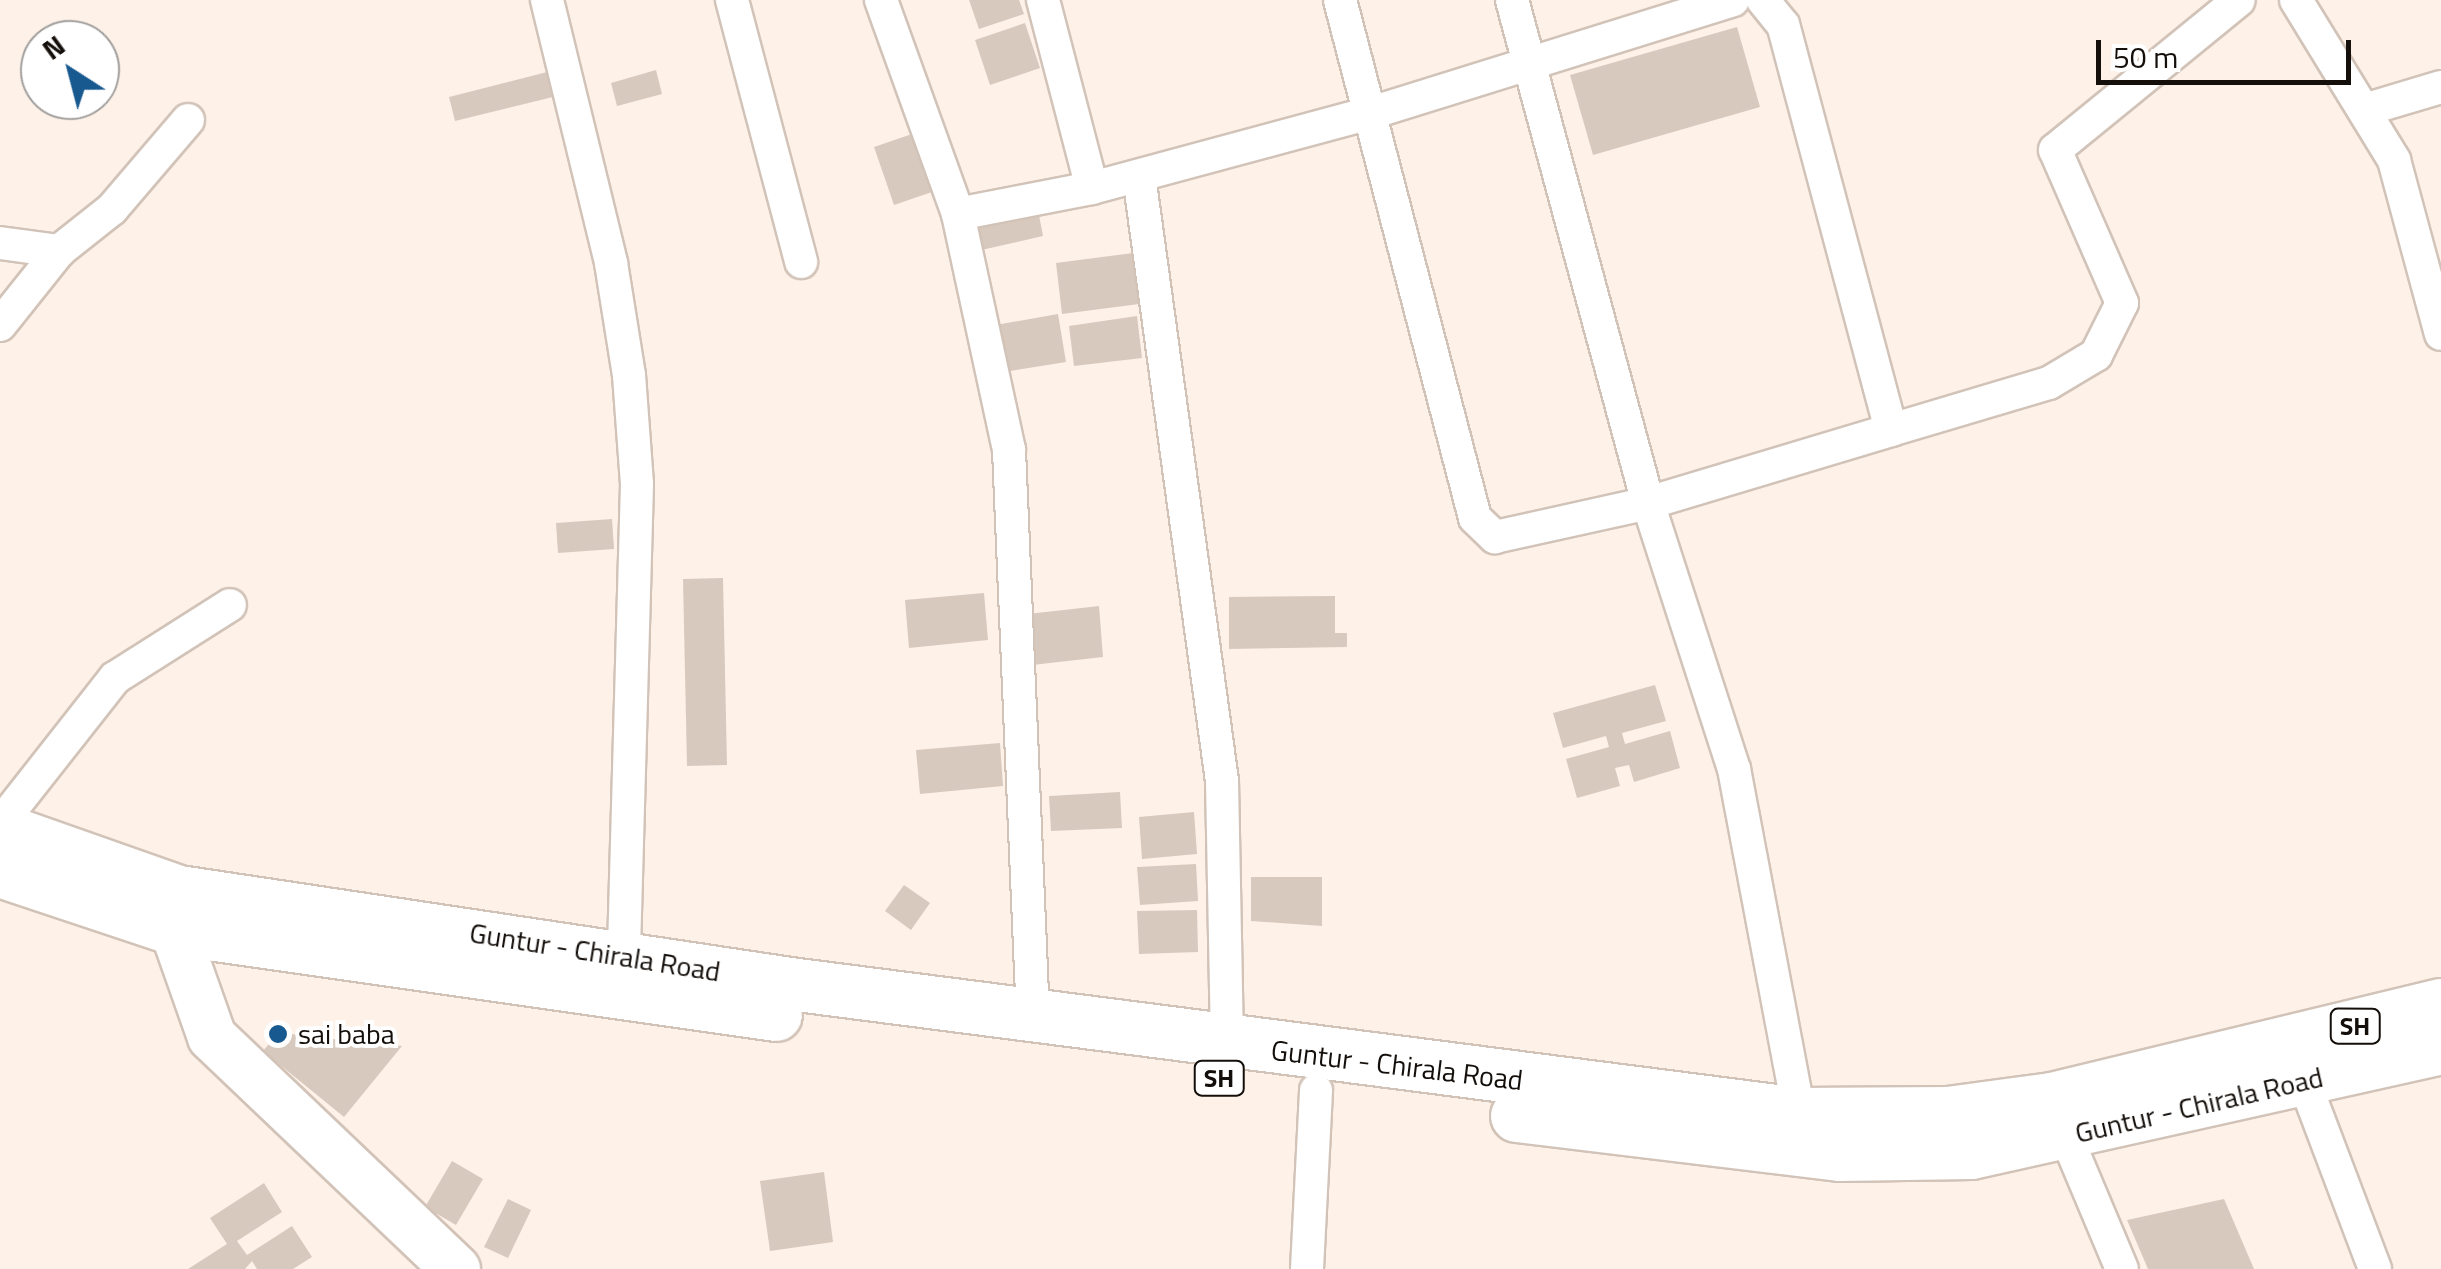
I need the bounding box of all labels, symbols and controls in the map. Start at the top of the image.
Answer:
north arrow [20,20,120,120]
scale bar [2101,20,2356,82]
text: N [33,24,74,70]
text: 50 m [2113,34,2178,80]
street label: Guntur - Chirala Road [467,916,723,988]
road number: SH [2328,1006,2382,1046]
place label: sai baba [298,1017,395,1051]
marker: sai baba [267,1023,289,1045]
street label: Guntur - Chirala Road [1269,1033,1525,1097]
road number: SH [1192,1058,1246,1098]
street label: Guntur - Chirala Road [2072,1060,2326,1150]

